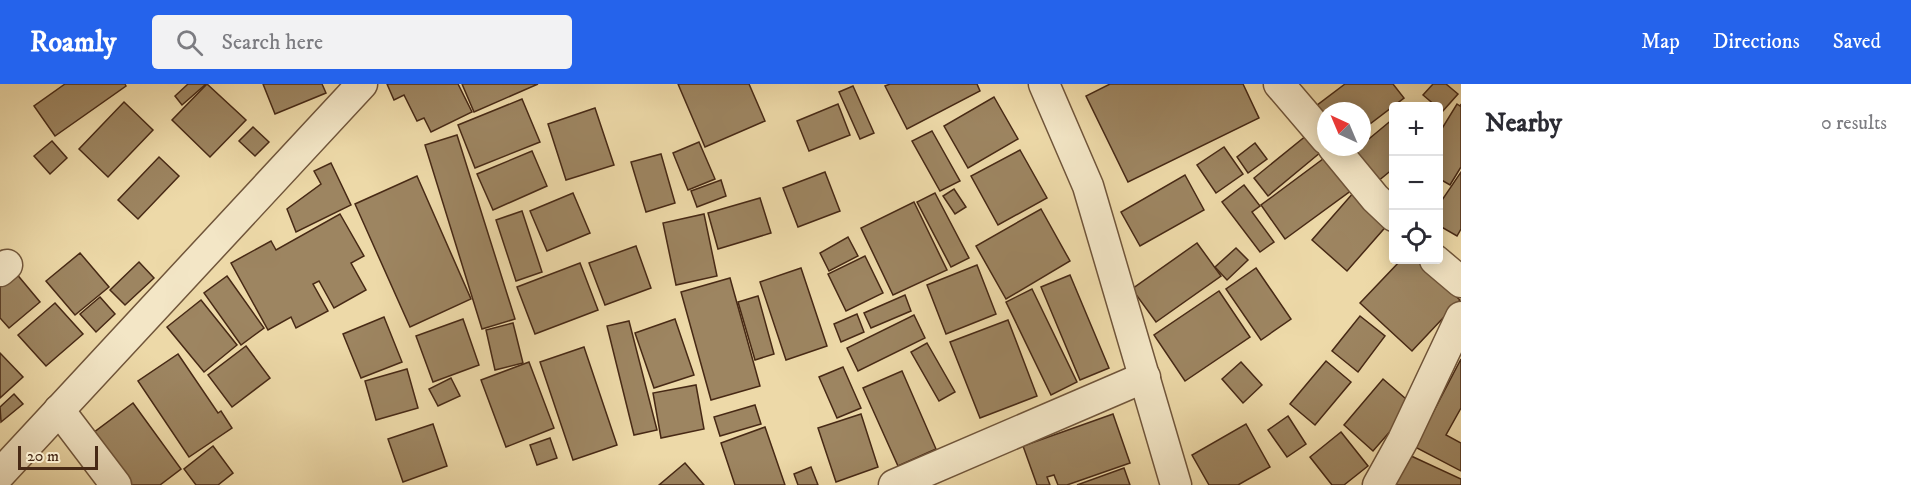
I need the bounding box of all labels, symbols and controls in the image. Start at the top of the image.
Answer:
search box [152,15,572,69]
text: Roamly [30,25,116,60]
icon: search [173,26,206,59]
text: Search here [221,29,323,56]
text: Map [1641,29,1680,55]
text: Directions [1713,29,1800,55]
text: Saved [1833,29,1881,55]
north arrow [1317,102,1371,156]
map controls [1389,102,1443,264]
button: + [1389,102,1443,156]
text: Nearby [1485,107,1562,140]
text: 0 results [1821,111,1887,136]
button: − [1389,156,1443,210]
button: locate [1389,210,1443,264]
scale bar [18,443,98,470]
text: 20 m [27,446,59,466]

